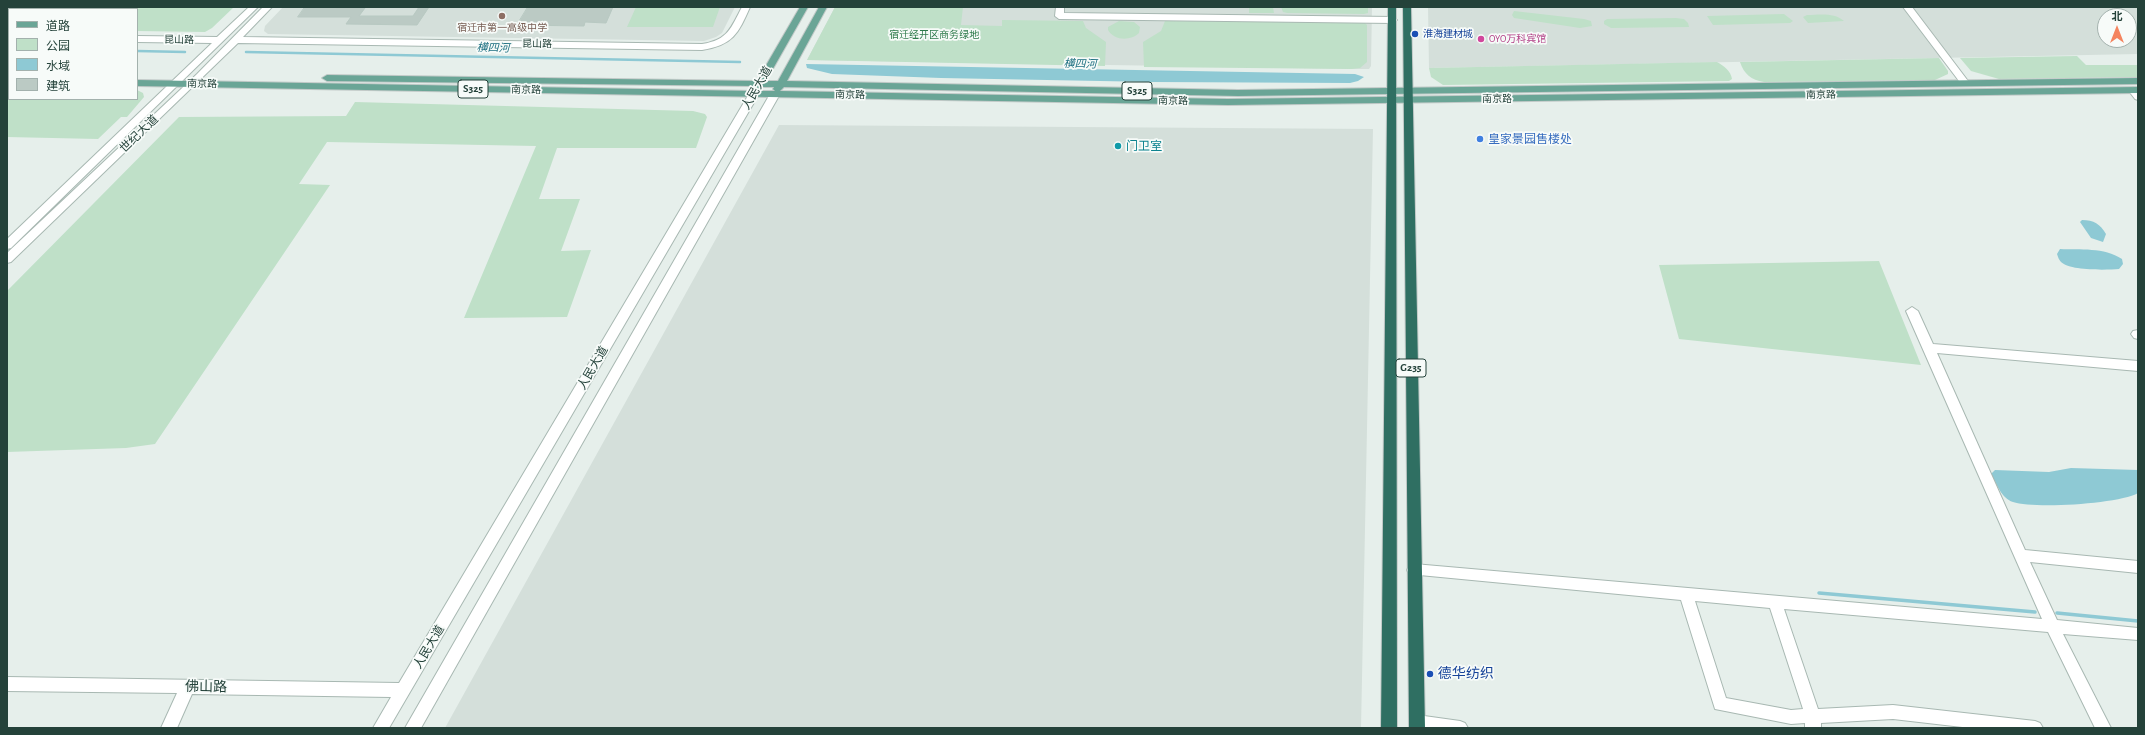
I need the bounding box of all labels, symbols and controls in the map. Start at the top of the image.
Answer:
legend [8,8,138,100]
north arrow [2097,8,2137,48]
marker: 宿迁市第一高级中学 [497,11,507,21]
text: 北 [2112,11,2123,22]
text: 道路 [46,20,70,32]
place label: 宿迁市第一高级中学 [457,22,547,34]
place label: 淮海建材城 [1423,28,1473,40]
park label: 宿迁经开区商务绿地 [889,29,979,41]
marker: 淮海建材城 [1410,29,1420,39]
place label: OYO万科宾馆 [1489,33,1546,45]
street label: 昆山路 [164,34,194,46]
marker: OYO万科宾馆 [1476,34,1486,44]
street label: 昆山路 [522,38,552,50]
text: 公园 [46,40,70,52]
water label: 横四河 [476,41,510,55]
water label: 横四河 [1063,57,1097,71]
text: 水域 [46,60,70,72]
street label: 人民大道 [739,64,775,112]
street label: 南京路 [187,78,217,90]
text: 建筑 [46,80,70,92]
road number: S325 [458,80,488,98]
road number: S325 [1122,82,1152,100]
street label: 南京路 [511,84,541,96]
street label: 南京路 [835,89,865,101]
street label: 南京路 [1806,89,1836,101]
street label: 南京路 [1482,93,1512,105]
street label: 南京路 [1158,95,1188,107]
street label: 世纪大道 [117,112,161,156]
place label: 皇家景园售楼处 [1488,132,1572,146]
marker: 皇家景园售楼处 [1475,134,1485,144]
place label: 门卫室 [1126,139,1162,153]
marker: 门卫室 [1113,141,1123,151]
street label: 人民大道 [575,344,611,392]
road number: G235 [1396,359,1426,377]
street label: 人民大道 [410,623,448,671]
place label: 德华纺织 [1438,666,1494,682]
marker: 德华纺织 [1425,669,1435,679]
street label: 佛山路 [185,678,227,696]

